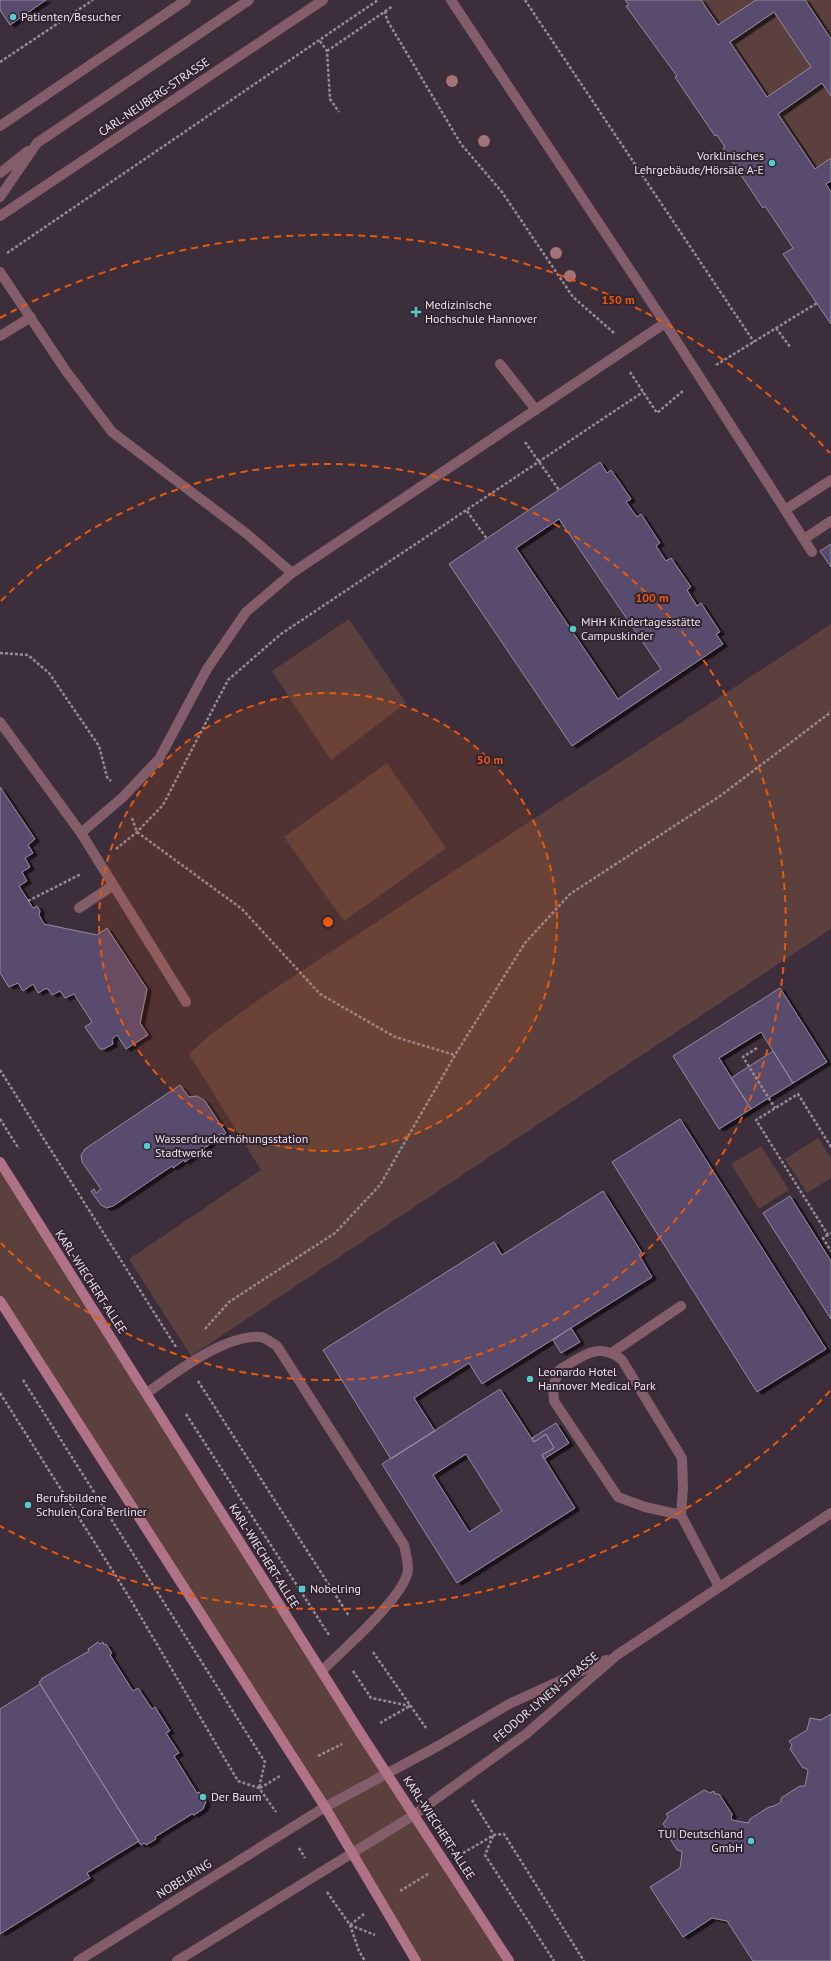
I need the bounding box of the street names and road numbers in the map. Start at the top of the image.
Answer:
street label: CARL-NEUBERG-STRASSE [95,54,212,139]
street label: KARL-WIECHERT-ALLEE [52,1227,131,1336]
street label: KARL-WIECHERT-ALLEE [226,1501,303,1611]
street label: FEODOR-LYNEN-STRASSE [490,1648,601,1745]
street label: KARL-WIECHERT-ALLEE [400,1773,479,1882]
street label: NOBELRING [153,1856,214,1901]

